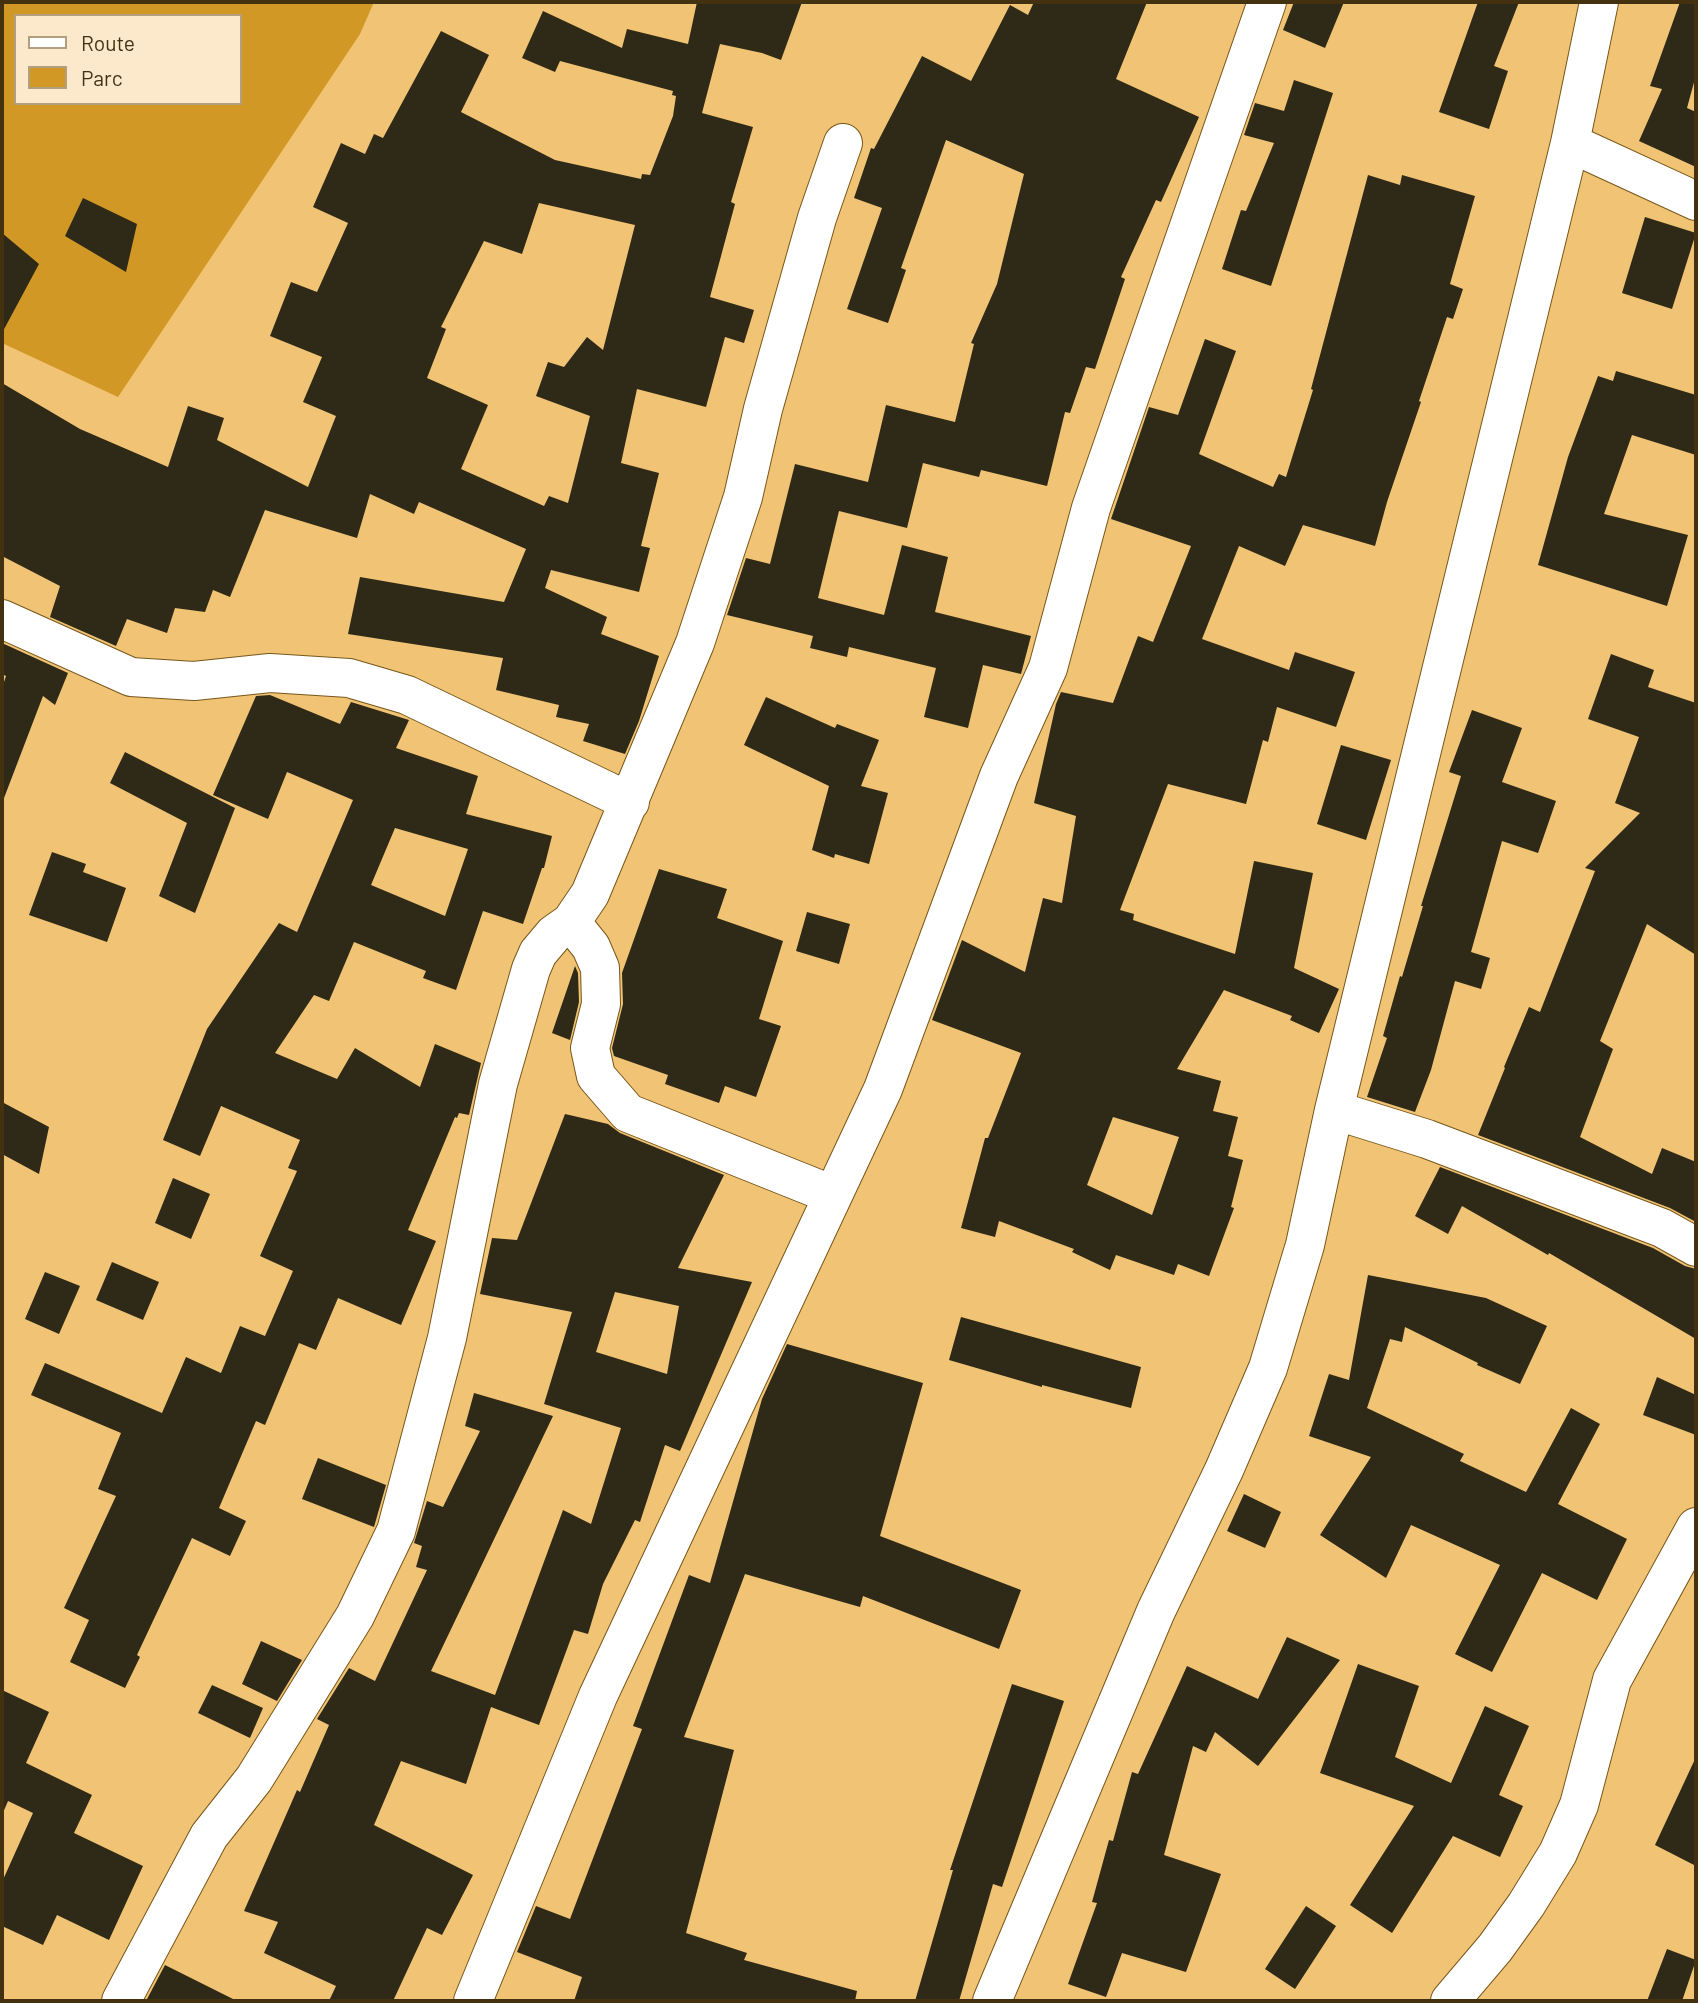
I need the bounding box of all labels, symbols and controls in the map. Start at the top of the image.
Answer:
legend [14,14,242,105]
text: Route [81,30,135,55]
text: Parc [81,65,123,90]

